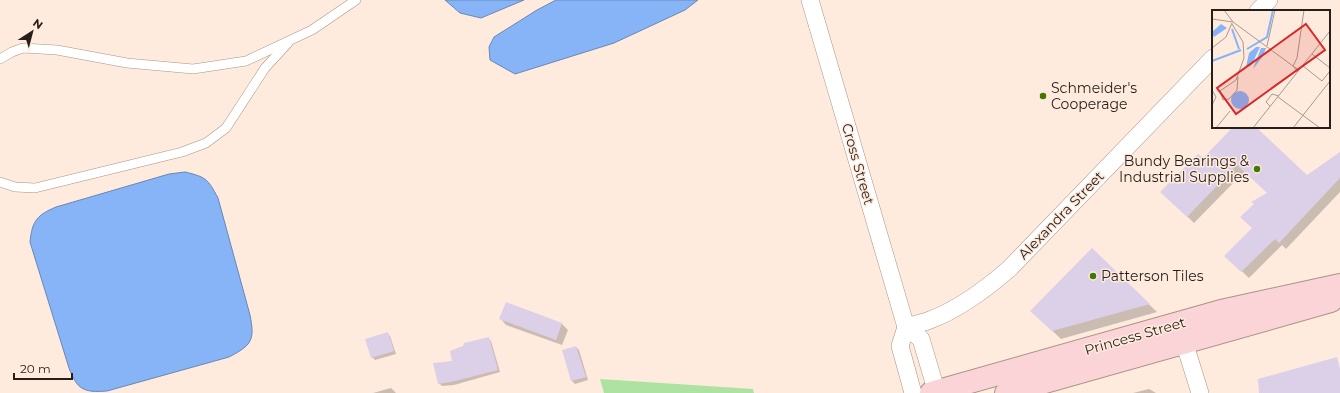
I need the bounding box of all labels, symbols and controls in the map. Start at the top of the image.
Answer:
inset map [1212,10,1330,128]
north arrow [12,12,52,52]
text: N [30,16,46,32]
place label: Schmeider's Cooperage [1051,79,1137,113]
marker: Schmeider's Cooperage [1038,91,1048,101]
street label: Cross Street [838,121,878,207]
place label: Bundy Bearings & Industrial Supplies [1119,152,1250,186]
marker: Bundy Bearings & Industrial Supplies [1252,164,1262,174]
street label: Alexandra Street [1014,167,1108,263]
place label: Patterson Tiles [1101,267,1204,285]
marker: Patterson Tiles [1088,271,1098,281]
street label: Princess Street [1082,313,1188,359]
scale bar [14,355,72,381]
text: 20 m [20,361,51,376]

